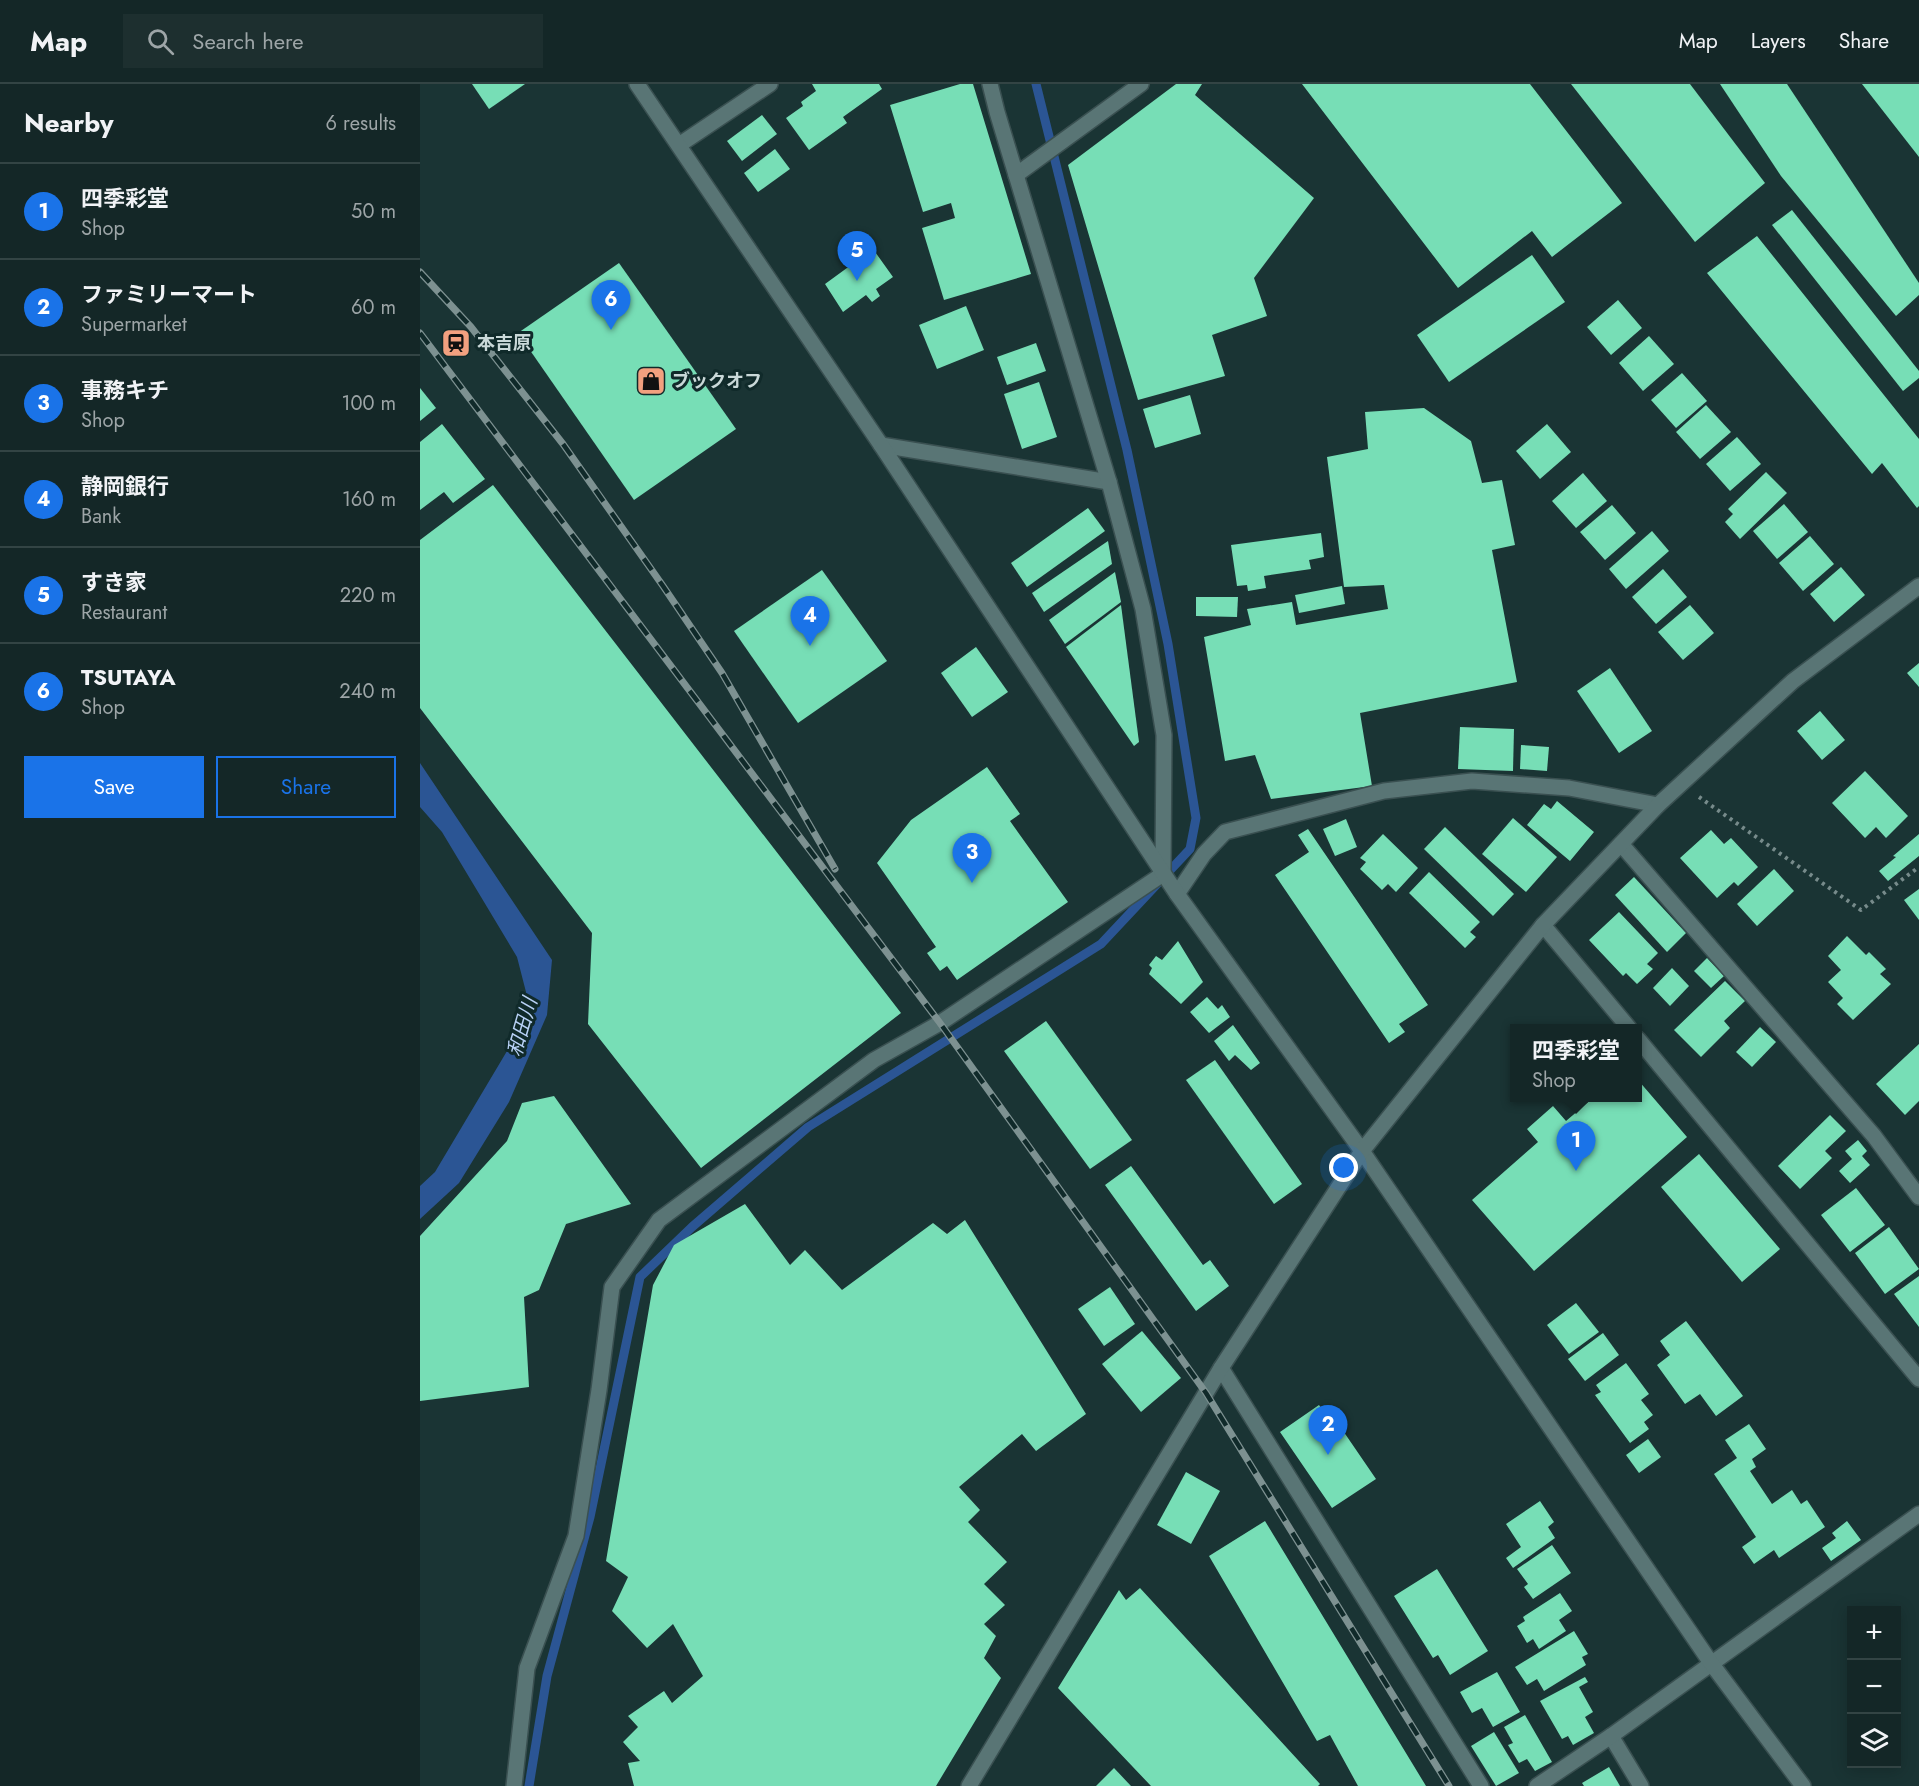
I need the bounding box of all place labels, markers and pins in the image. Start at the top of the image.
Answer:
pin: 5 [838,232,876,281]
pin: 6 [592,280,630,330]
station icon: 本吉原 [440,327,472,359]
place label: 本吉原 [477,330,531,356]
shop icon: ブックオフ [635,365,667,397]
place label: ブックオフ [672,368,762,394]
pin: 4 [790,596,830,646]
pin: 3 [952,834,992,883]
pin: 1 [1556,1122,1596,1171]
pin: 2 [1308,1406,1348,1455]

